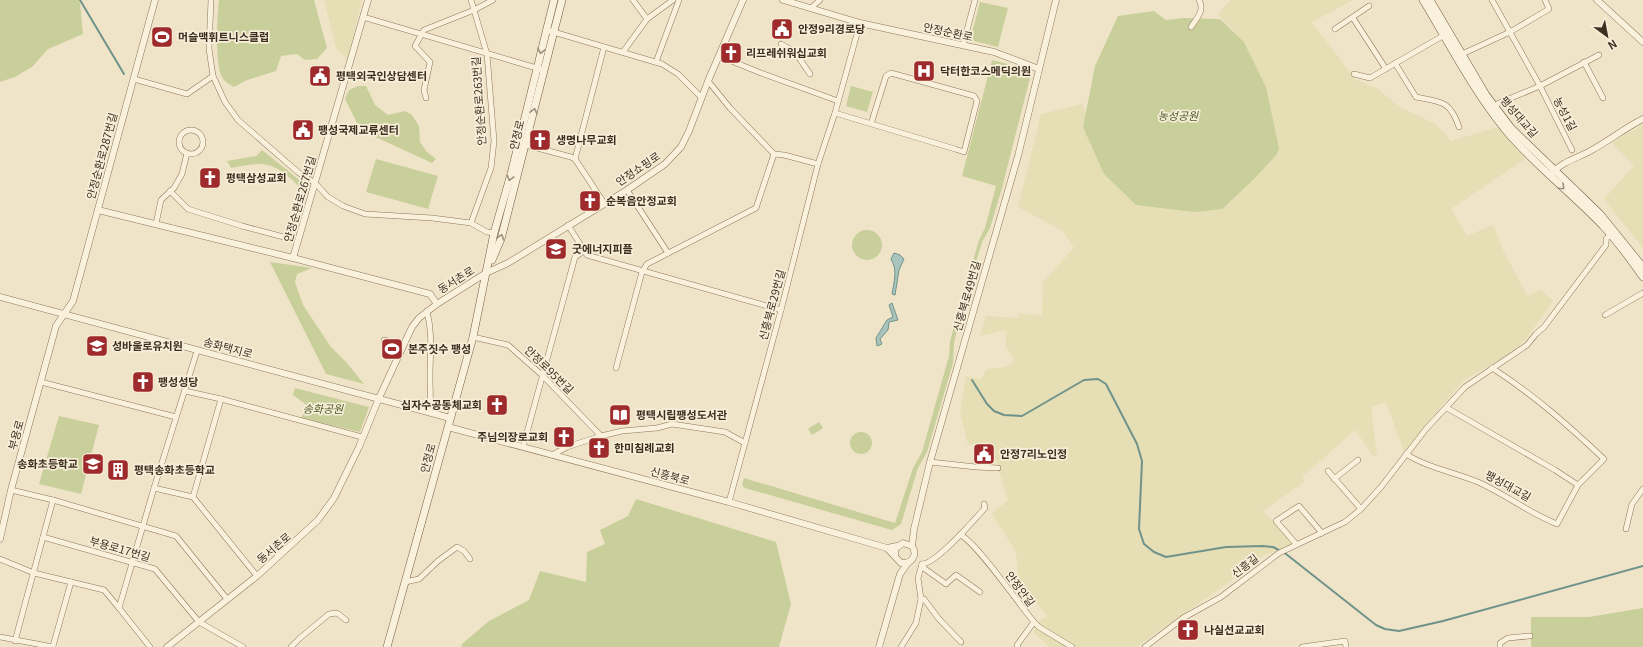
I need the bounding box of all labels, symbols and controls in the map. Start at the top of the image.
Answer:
public building icon: 안정9리경로당 [769,16,795,42]
north arrow [1587,16,1627,56]
street label: 안정순환로 [922,18,975,44]
place label: 안정9리경로당 [798,20,865,36]
sports icon: 머슬맥휘트니스클럽 [149,24,175,50]
place label: 머슬맥휘트니스클럽 [178,28,269,44]
text: N [1605,36,1621,54]
church icon: 리프레쉬워십교회 [718,40,744,66]
place label: 리프레쉬워십교회 [746,44,827,60]
one-way arrow [537,48,545,55]
street label: 안정순환로263번길 [467,56,489,146]
hospital icon: 닥터한코스메딕의원 [911,58,937,84]
place label: 닥터한코스메딕의원 [940,62,1031,78]
public building icon: 평택외국인상담센터 [307,63,333,89]
place label: 평택외국인상담센터 [336,67,427,83]
street label: 팽성대교길 [1497,92,1542,141]
street label: 농성1길 [1550,94,1582,133]
park label: 농성공원 [1158,107,1199,123]
one-way arrow [530,108,538,115]
street label: 안정순환로287번길 [82,111,120,201]
public building icon: 팽성국제교류센터 [290,117,316,143]
street label: 안정로 [505,118,527,151]
place label: 팽성국제교류센터 [318,121,399,137]
church icon: 생명나무교회 [527,127,553,153]
place label: 생명나무교회 [556,131,617,147]
street label: 안정쇼핑로 [612,147,663,189]
street label: 안정순환로267번길 [279,154,319,244]
church icon: 평택삼성교회 [197,165,223,191]
place label: 평택삼성교회 [226,169,287,185]
one-way arrow [506,174,514,181]
one-way arrow [1557,182,1565,190]
church icon: 순복음안정교회 [577,188,603,214]
place label: 순복음안정교회 [606,192,677,208]
one-way arrow [496,234,505,241]
school or university icon: 굿에너지피플 [543,236,569,262]
place label: 굿에너지피플 [572,240,633,256]
street label: 신흥북로49번길 [948,258,984,333]
street label: 동서촌로 [434,262,477,297]
street label: 신흥북로29번길 [754,267,788,342]
school or university icon: 성바울로유치원 [84,333,110,359]
street label: 송화택지로 [202,333,255,361]
sports icon: 본주짓수 팽성 [379,336,405,362]
place label: 성바울로유치원 [112,337,183,353]
place label: 본주짓수 팽성 [408,340,471,356]
street label: 안정로95번길 [522,342,578,397]
church icon: 팽성성당 [130,369,156,395]
place label: 팽성성당 [158,373,198,389]
church icon: 십자수공동체교회 [484,392,510,418]
place label: 십자수공동체교회 [401,396,482,412]
park label: 송화공원 [303,400,344,416]
library icon: 평택시립팽성도서관 [607,402,633,428]
place label: 평택시립팽성도서관 [636,406,727,422]
street label: 부용로 [3,418,27,452]
church icon: 주님의장로교회 [551,424,577,450]
place label: 주님의장로교회 [477,428,548,444]
church icon: 한미침례교회 [586,435,612,461]
place label: 한미침례교회 [614,439,675,455]
street label: 안정로 [415,441,439,474]
public building icon: 안정7리노인정 [971,441,997,467]
place label: 안정7리노인정 [1000,445,1067,461]
school or university icon: 송화초등학교 [80,451,106,477]
place label: 송화초등학교 [17,455,78,471]
building icon: 평택송화초등학교 [105,457,131,483]
place label: 평택송화초등학교 [134,461,215,477]
street label: 신흥북로 [649,462,692,488]
street label: 팽성대교길 [1482,466,1534,504]
street label: 동서촌로 [253,528,294,567]
street label: 부용로17번길 [88,532,153,564]
street label: 신흥길 [1227,550,1261,581]
street label: 안정안길 [1002,567,1039,609]
church icon: 나실선교교회 [1175,617,1201,643]
place label: 나실선교교회 [1204,621,1265,637]

